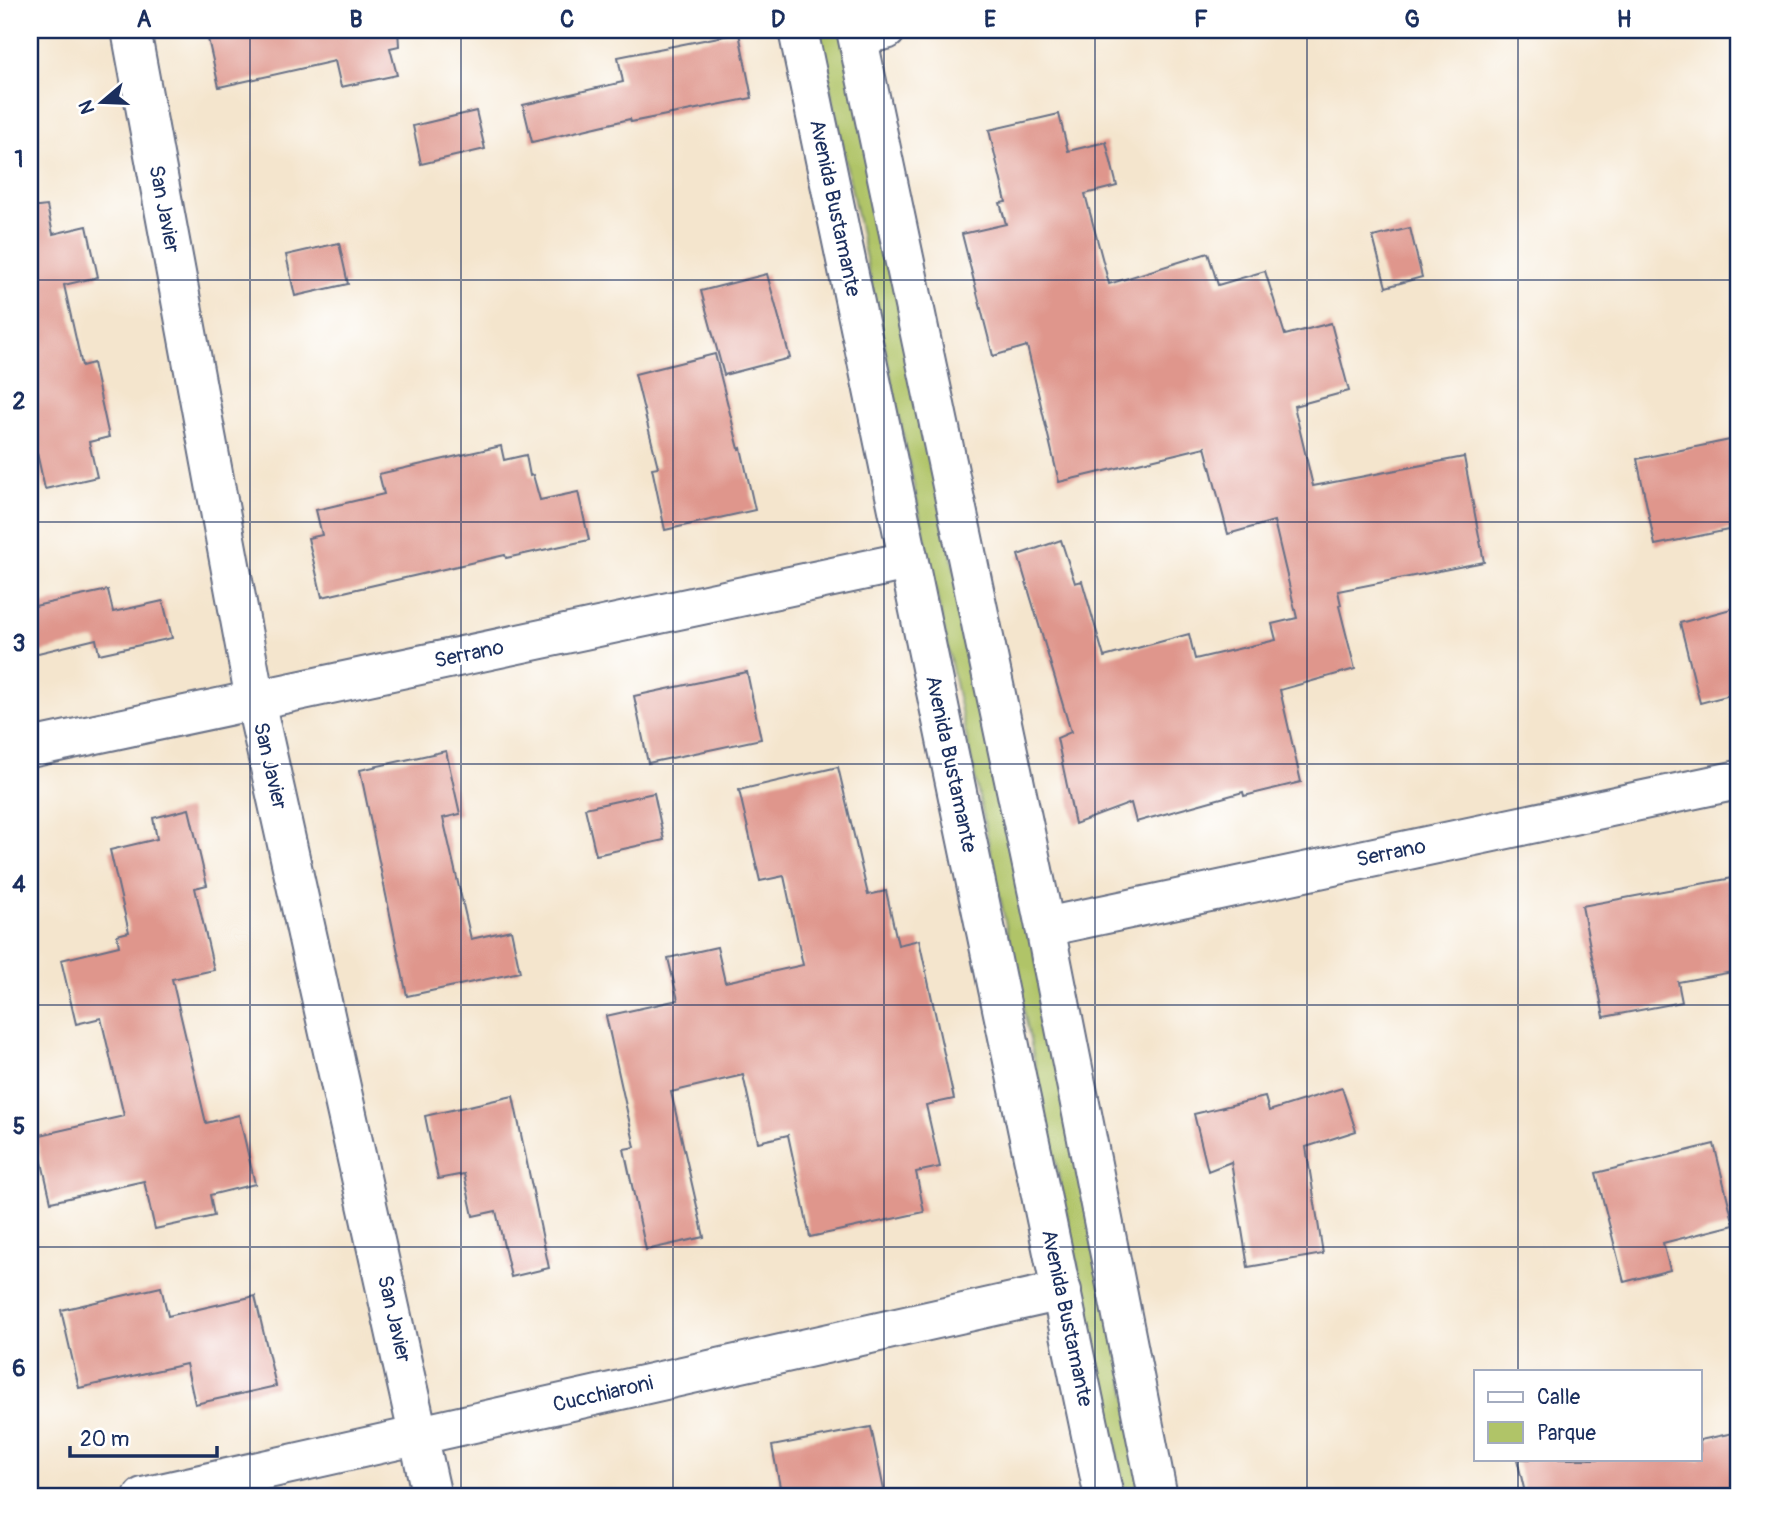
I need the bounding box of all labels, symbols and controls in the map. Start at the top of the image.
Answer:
text: A [137,5,152,34]
text: B [349,5,363,34]
text: C [560,5,574,34]
text: D [771,5,785,34]
text: E [984,5,996,34]
text: F [1194,5,1208,34]
text: G [1404,5,1420,34]
text: H [1617,5,1631,34]
north arrow [66,66,136,136]
text: N [73,97,100,117]
street label: Avenida Bustamante [803,117,867,300]
text: 1 [15,145,24,174]
street label: San Javier [142,163,186,256]
text: 2 [13,387,26,416]
text: 3 [13,629,25,658]
street label: Serrano [432,633,506,675]
street label: Avenida Bustamante [919,673,983,856]
street label: San Javier [247,720,293,813]
street label: Serrano [1354,832,1428,874]
text: 4 [12,870,26,899]
text: 5 [13,1112,25,1141]
street label: Avenida Bustamante [1035,1227,1099,1410]
street label: San Javier [371,1273,417,1366]
text: 6 [12,1354,26,1383]
street label: Cucchiaroni [550,1369,656,1419]
legend [1474,1370,1702,1460]
text: Calle [1537,1384,1581,1411]
scale bar [70,1415,217,1459]
text: Parque [1537,1420,1596,1447]
text: 20 m [80,1426,129,1453]

